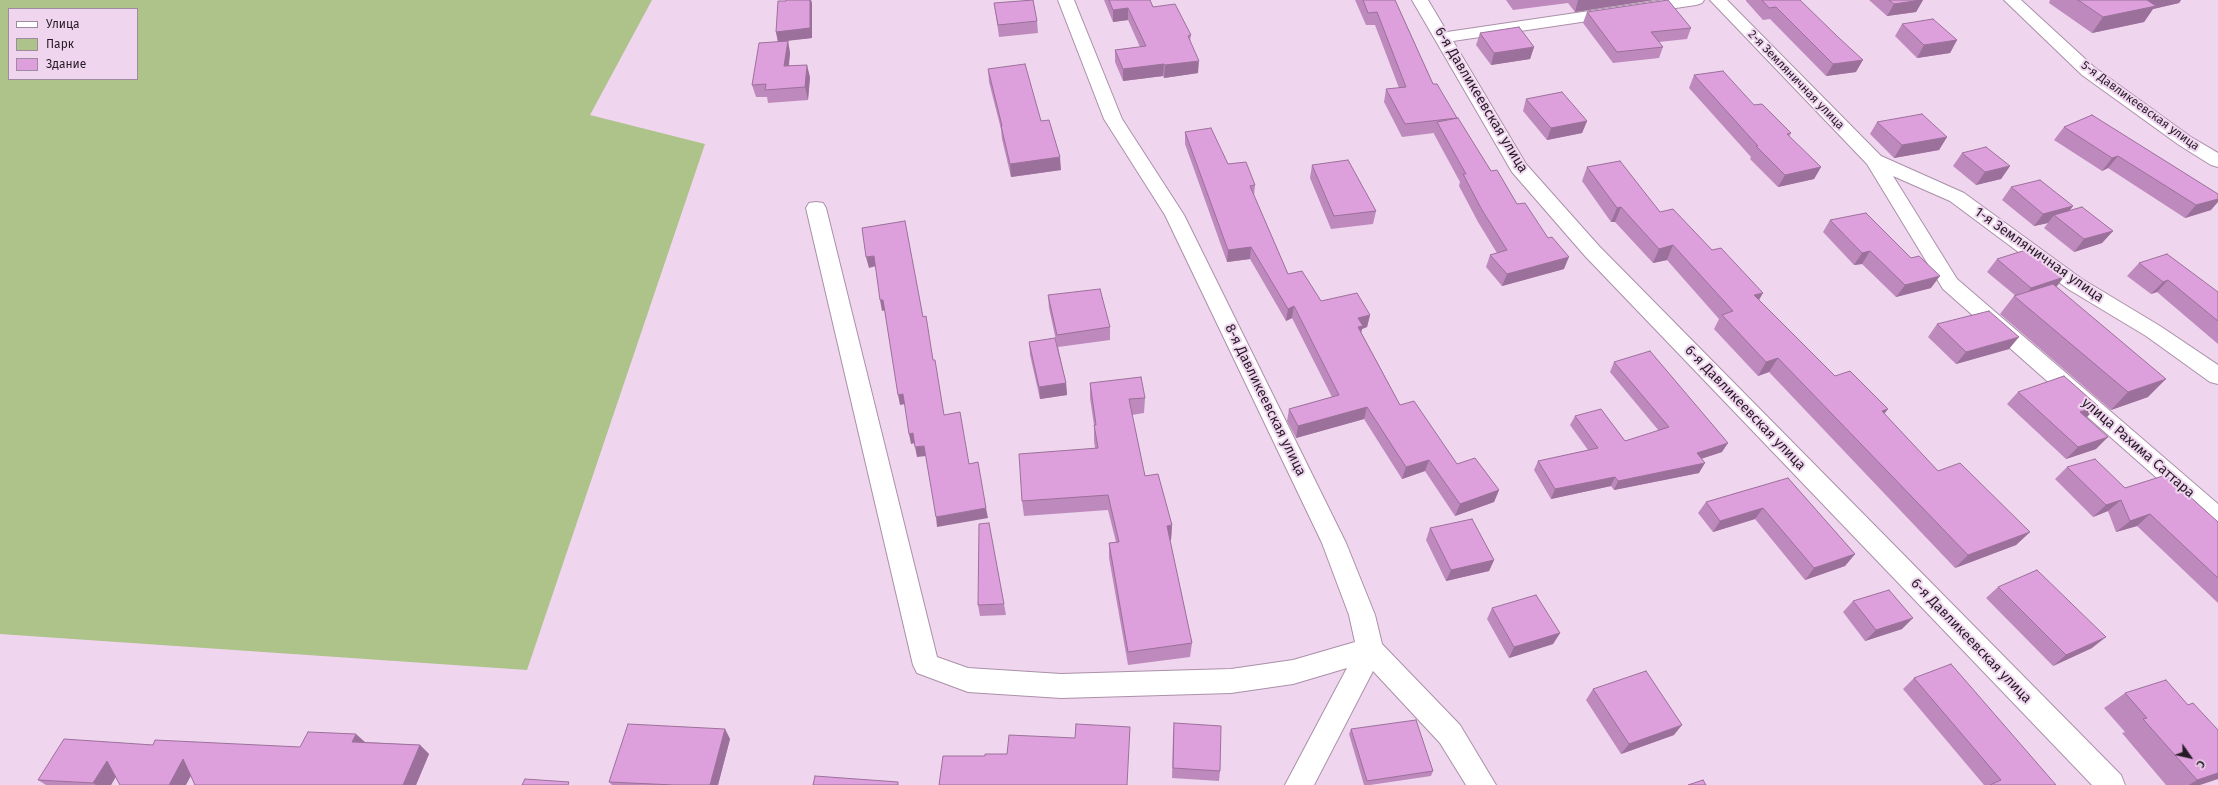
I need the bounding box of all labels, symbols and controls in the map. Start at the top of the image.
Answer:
legend [8,8,138,80]
text: Улица [46,17,80,31]
street label: 6-я Давликеевская улица [1431,24,1531,176]
street label: 2-я Земляничная улица [1745,27,1847,133]
text: Парк [46,37,74,51]
text: Здание [46,57,86,71]
street label: 5-я Давликеевская улица [2078,58,2202,154]
street label: 1-я Земляничная улица [1971,204,2107,306]
street label: 8-я Давликеевская улица [1221,321,1309,479]
street label: 6-я Давликеевская улица [1681,342,1809,474]
street label: улица Рахима Саттара [2078,394,2198,502]
street label: 6-я Давликеевская улица [1907,575,2035,707]
north arrow [2170,737,2210,777]
text: С [2193,758,2208,770]

